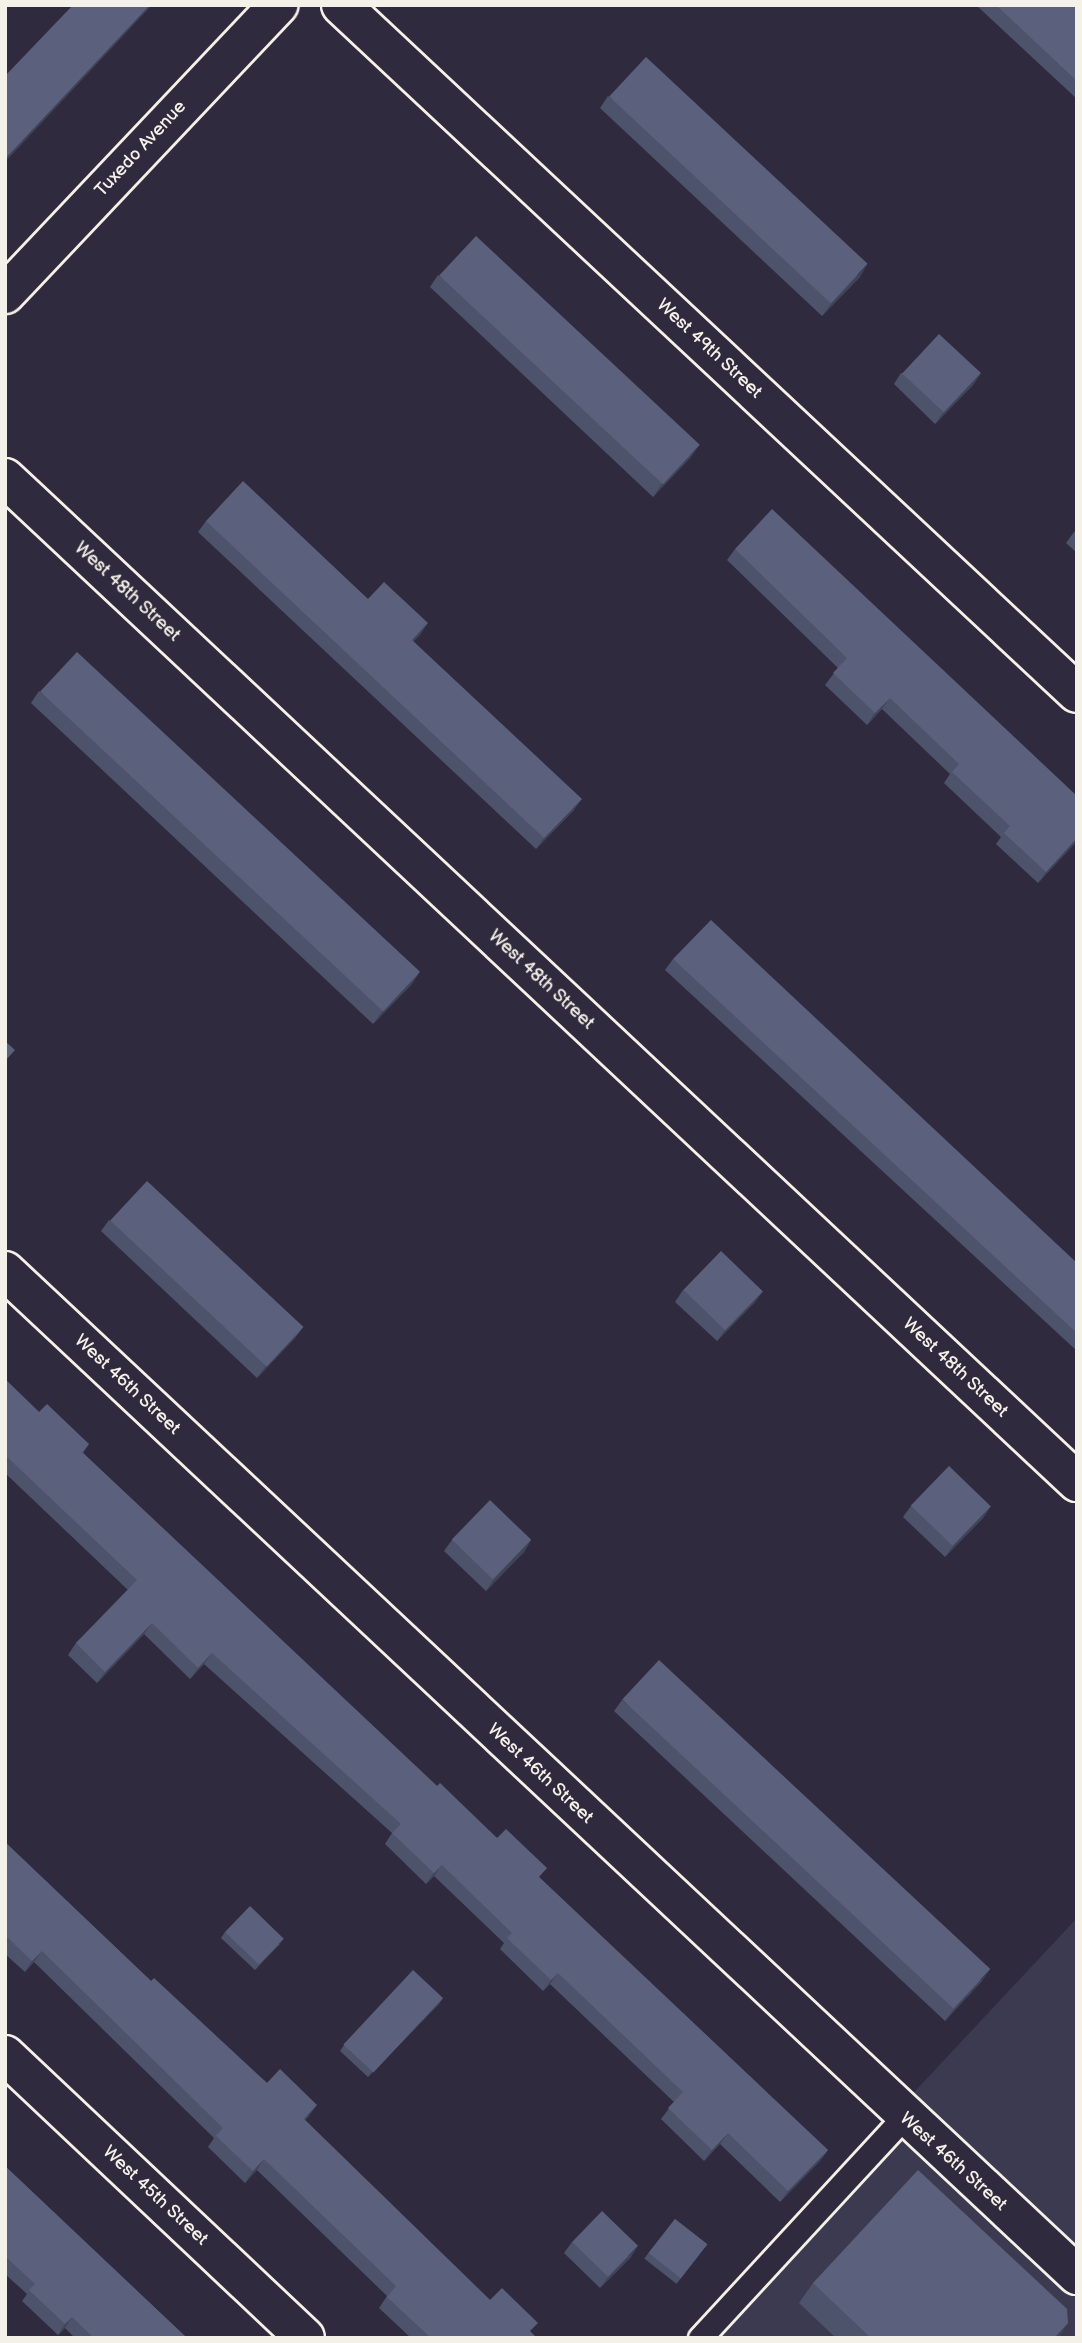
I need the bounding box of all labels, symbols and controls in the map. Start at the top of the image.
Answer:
street label: Tuxedo Avenue [91,96,191,202]
street label: West 49th Street [652,295,766,403]
street label: West 48th Street [70,538,184,646]
street label: West 48th Street [484,926,598,1034]
street label: West 48th Street [898,1314,1012,1422]
street label: West 46th Street [69,1330,185,1440]
street label: West 46th Street [482,1719,598,1829]
street label: West 46th Street [895,2108,1011,2216]
street label: West 45th Street [98,2142,212,2250]

